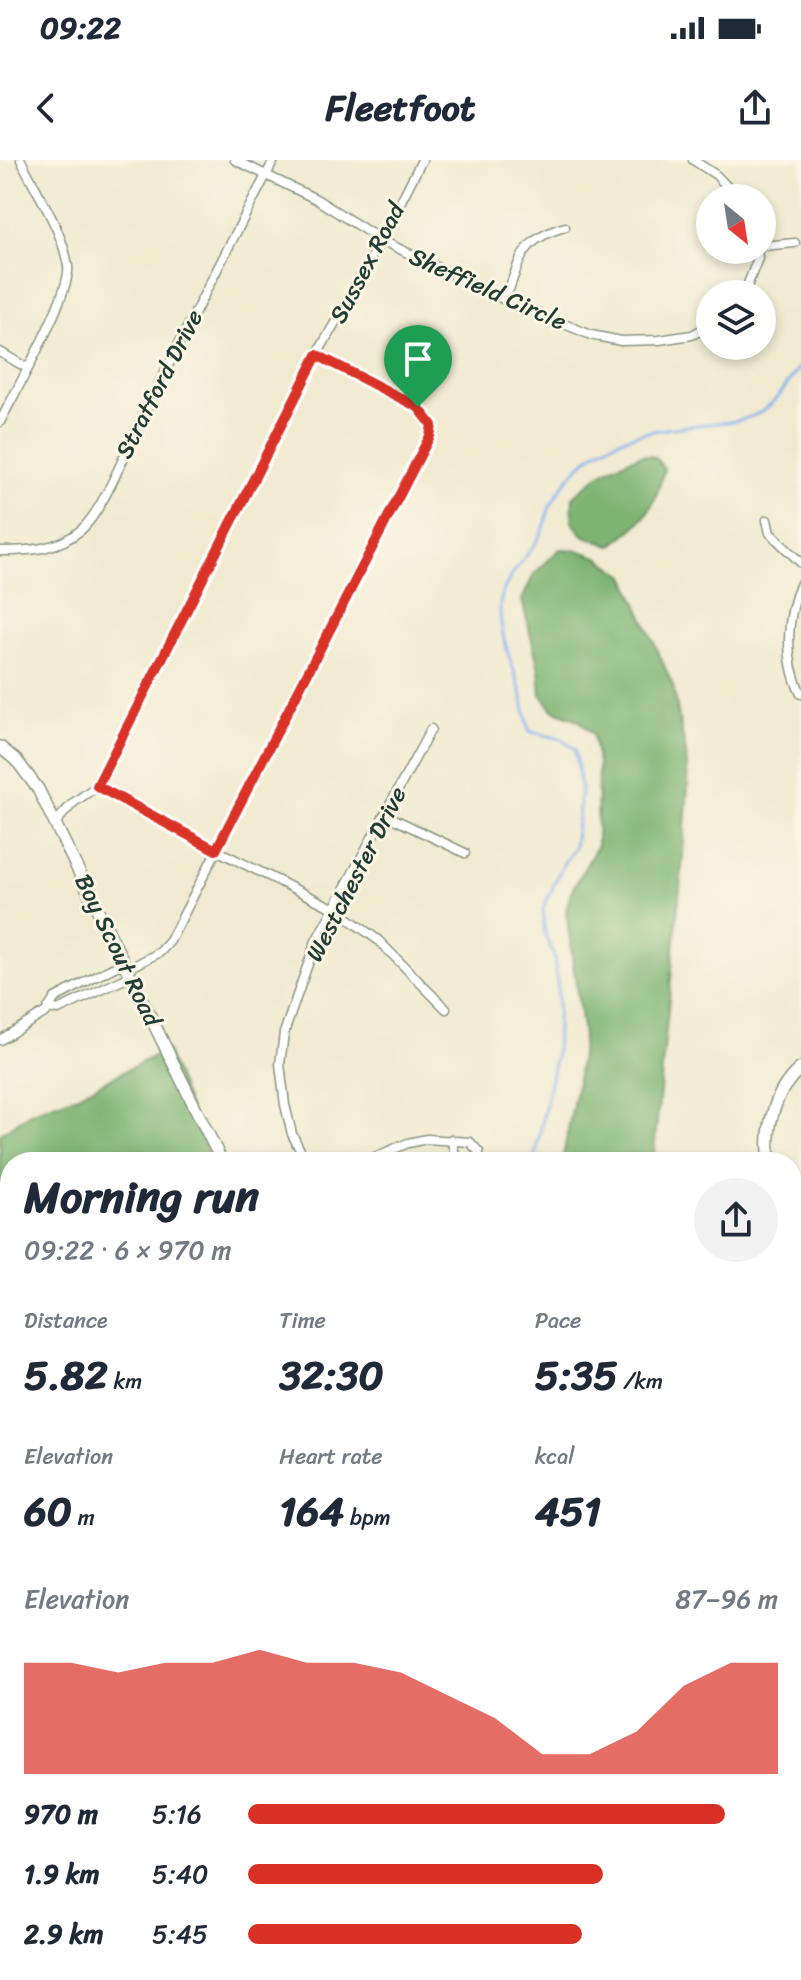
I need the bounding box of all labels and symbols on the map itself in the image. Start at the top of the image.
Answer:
north arrow [696,184,776,264]
street label: Sussex Road [317,193,418,331]
street label: Sheffield Circle [402,236,574,342]
street label: Stratford Drive [103,302,215,466]
pin [384,325,452,407]
street label: Westchester Drive [294,779,418,969]
street label: Boy Scout Road [63,867,174,1036]

